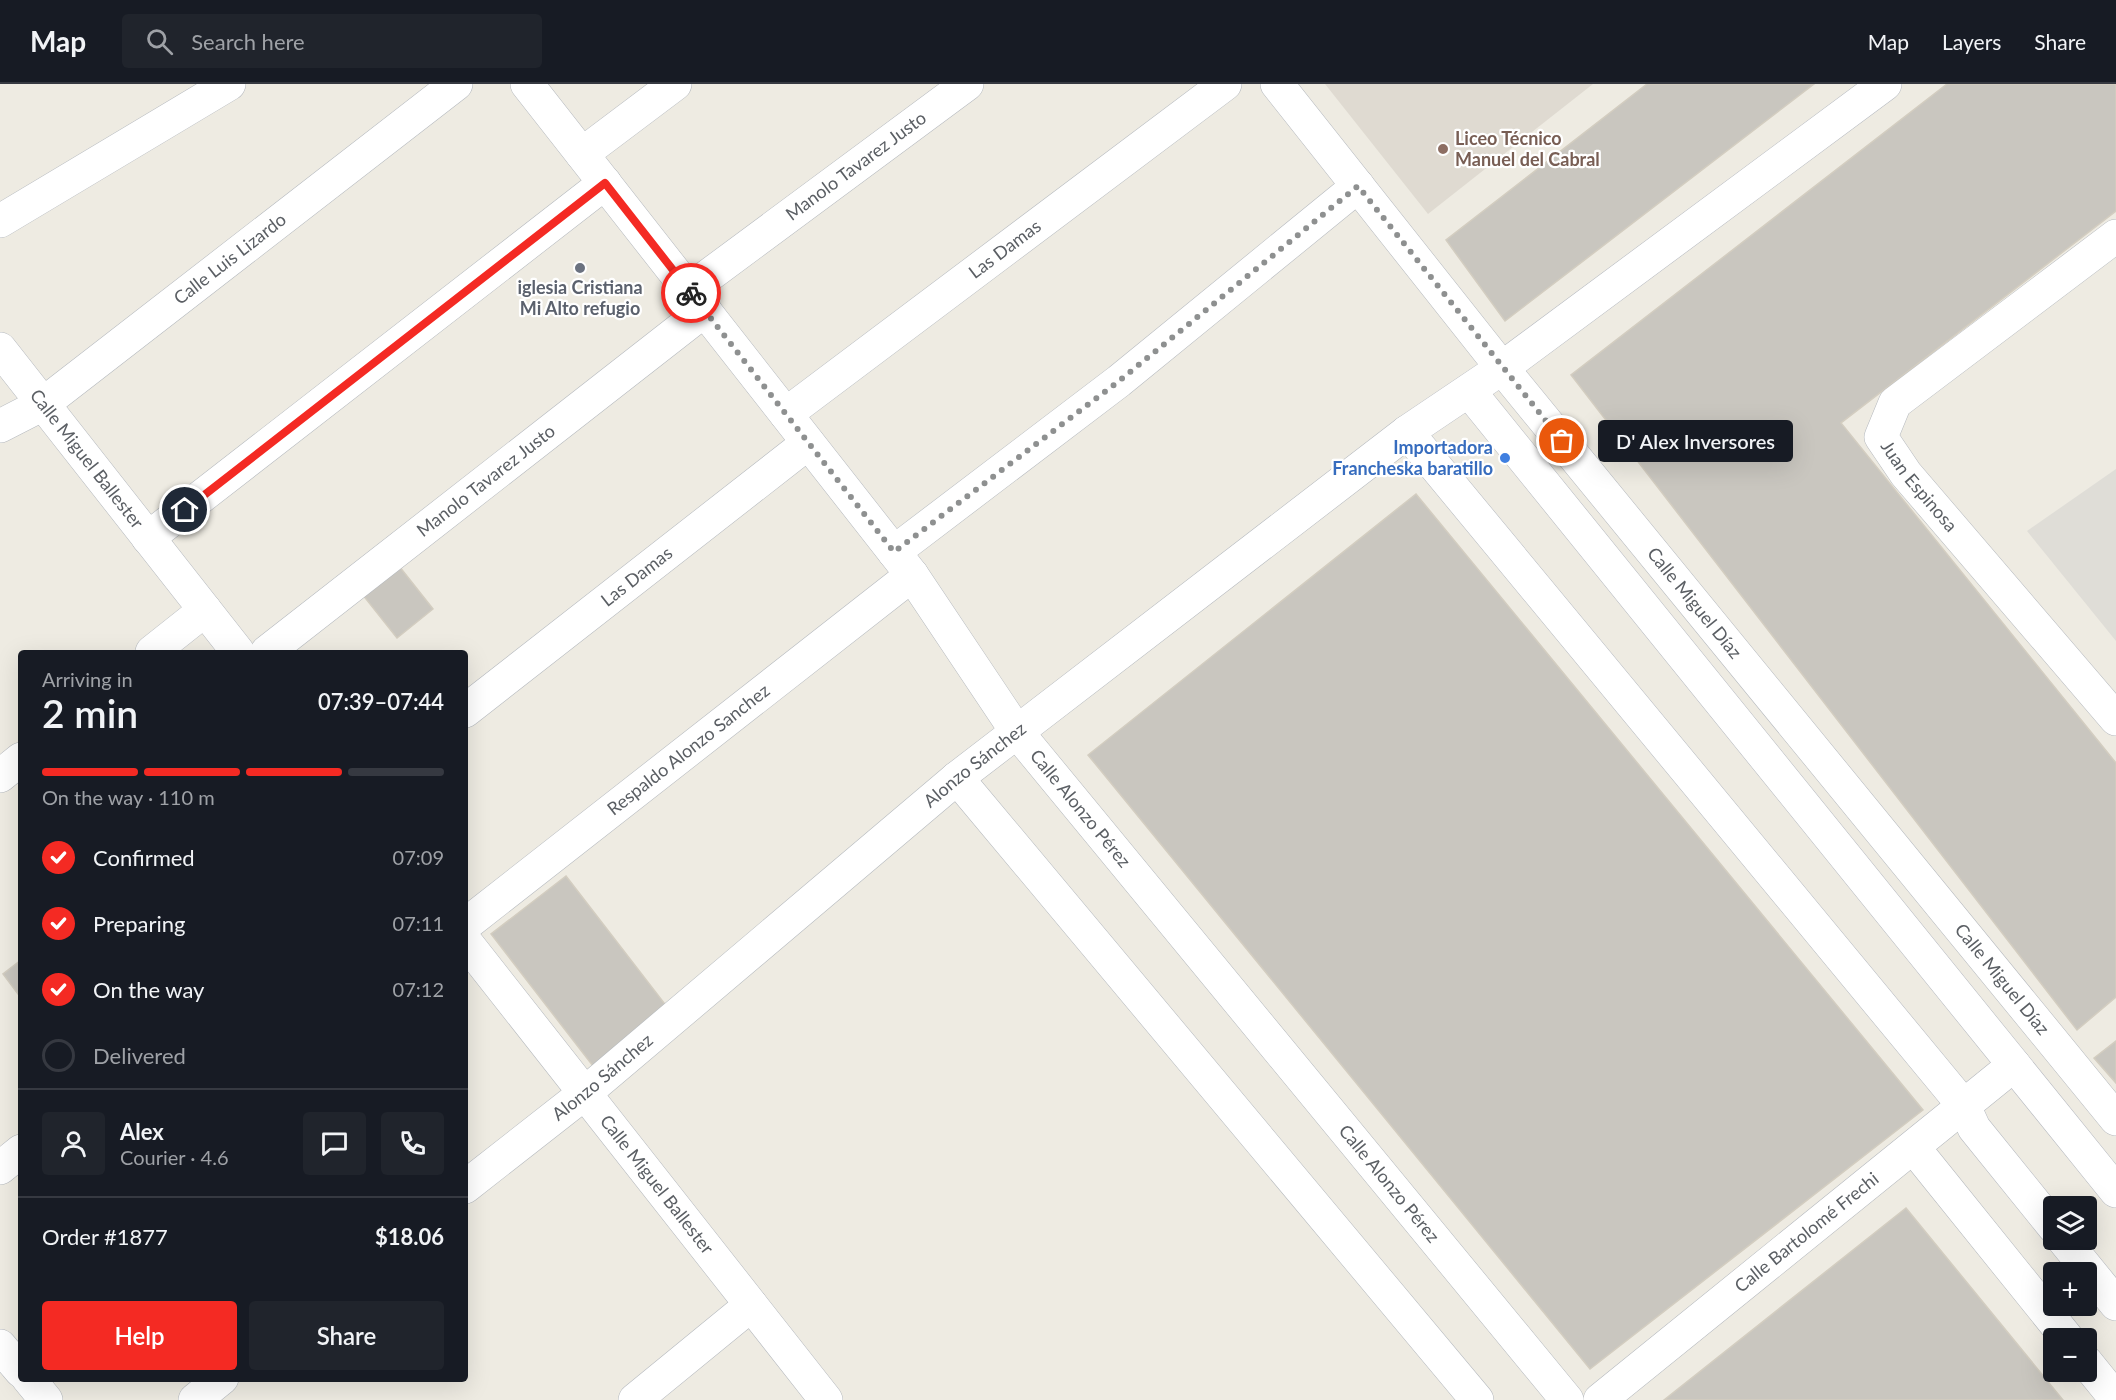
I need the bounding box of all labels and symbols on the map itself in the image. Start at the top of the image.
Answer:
street label: Manolo Tavarez Justo [781,106,930,225]
place label: Liceo Técnico Manuel del Cabral [1455,127,1600,170]
marker: Liceo Técnico Manuel del Cabral [1436,142,1450,156]
street label: Calle Luis Lizardo [169,208,290,309]
street label: Las Damas [964,214,1045,283]
marker: iglesia Cristiana Mi Alto refugio [573,261,587,275]
courier [661,263,721,323]
place label: iglesia Cristiana Mi Alto refugio [517,276,643,319]
street label: Calle Miguel Ballester [26,384,149,533]
pin [1536,415,1587,466]
street label: Manolo Tavarez Justo [412,419,559,541]
callout: D' Alex Inversores [1598,420,1793,462]
place label: Importadora Francheska baratillo [1332,436,1493,479]
street label: Juan Espinosa [1877,436,1963,536]
marker: Importadora Francheska baratillo [1498,451,1512,465]
pin [159,484,210,535]
street label: Las Damas [596,541,676,611]
street label: Calle Miguel Díaz [1643,542,1747,663]
street label: Respaldo Alonzo Sanchez [602,679,774,819]
street label: Alonzo Sánchez [919,717,1030,812]
street label: Calle Alonzo Pérez [1026,745,1136,871]
street label: Calle Miguel Díaz [1951,919,2055,1039]
street label: Alonzo Sánchez [547,1028,657,1125]
street label: Calle Miguel Ballester [596,1110,719,1258]
street label: Calle Alonzo Pérez [1335,1120,1445,1247]
street label: Calle Bartolomé Frechi [1730,1167,1883,1297]

